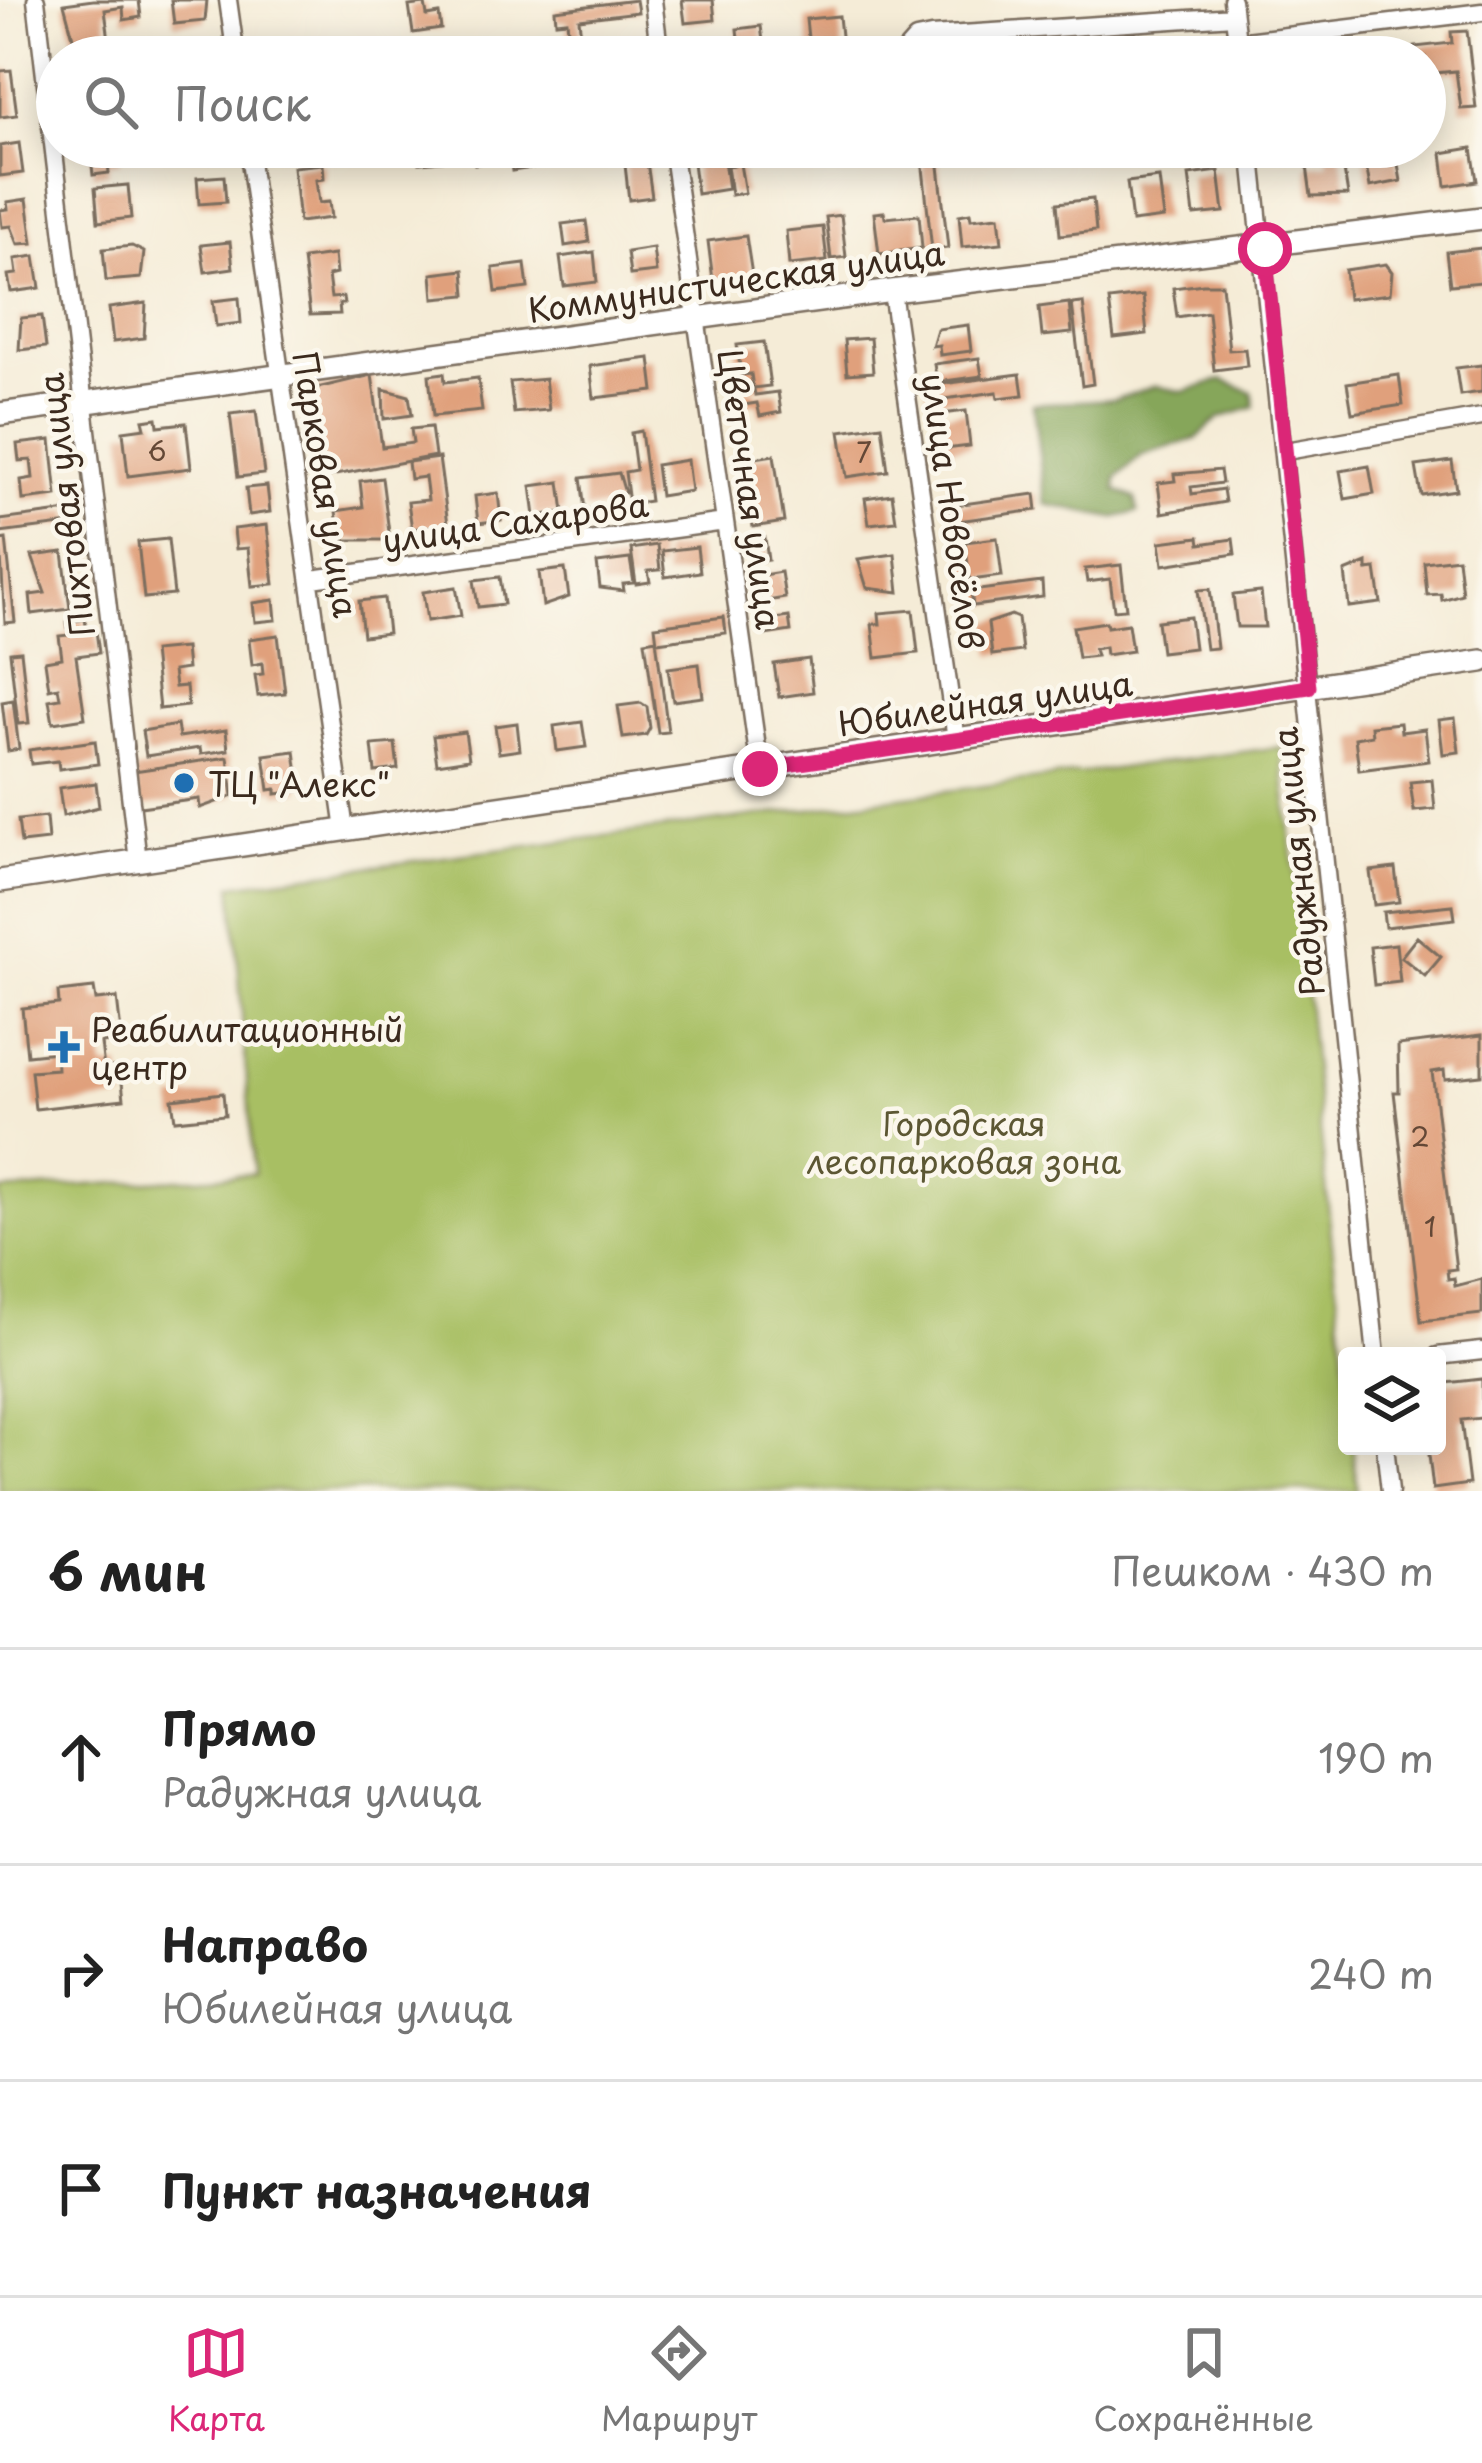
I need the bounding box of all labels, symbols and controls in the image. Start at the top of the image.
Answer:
search box [36,36,1446,168]
text: Поиск [174,68,311,136]
icon: search [78,69,144,135]
route start [1238,222,1292,276]
street label: Коммунистическая улица [525,226,948,334]
street label: Цветочная улица [707,346,795,632]
street label: Парковая улица [281,347,373,621]
street label: улица Новосёлов [910,369,998,653]
street label: Пихтовая улица [24,370,106,639]
house number: 6 [148,429,166,470]
house number: 7 [856,431,872,472]
street label: улица Сахарова [379,478,652,564]
street label: Юбилейная улица [835,657,1135,747]
street label: Радужная улица [1258,725,1336,999]
route end [733,742,787,796]
place label: ТЦ "Алекс" [208,758,390,808]
marker: ТЦ "Алекс" [171,770,197,796]
place label: Реабилитационный центр [91,1003,403,1091]
marker: Реабилитационный центр [48,1031,80,1063]
park label: Городская лесопарковая зона [806,1097,1122,1185]
house number: 2 [1410,1115,1430,1156]
house number: 1 [1424,1205,1436,1246]
map controls [1338,1347,1446,1455]
button: layers [1338,1347,1446,1455]
text: 6 мин [48,1531,207,1608]
text: Пешком · 430 m [1111,1540,1434,1599]
text: Прямо [162,1693,316,1761]
icon: ahead [48,1724,114,1790]
text: 190 m [1318,1727,1434,1786]
text: Радужная улица [162,1761,481,1820]
text: Направо [162,1909,368,1977]
icon: right [48,1940,114,2006]
text: 240 m [1308,1943,1434,2002]
text: Юбилейная улица [162,1977,512,2036]
text: Пункт назначения [162,2155,592,2223]
icon: arrive [48,2156,114,2222]
tab: Карта [168,2320,265,2442]
tab: Маршрут [601,2320,757,2442]
tab: Сохранённые [1093,2320,1314,2442]

